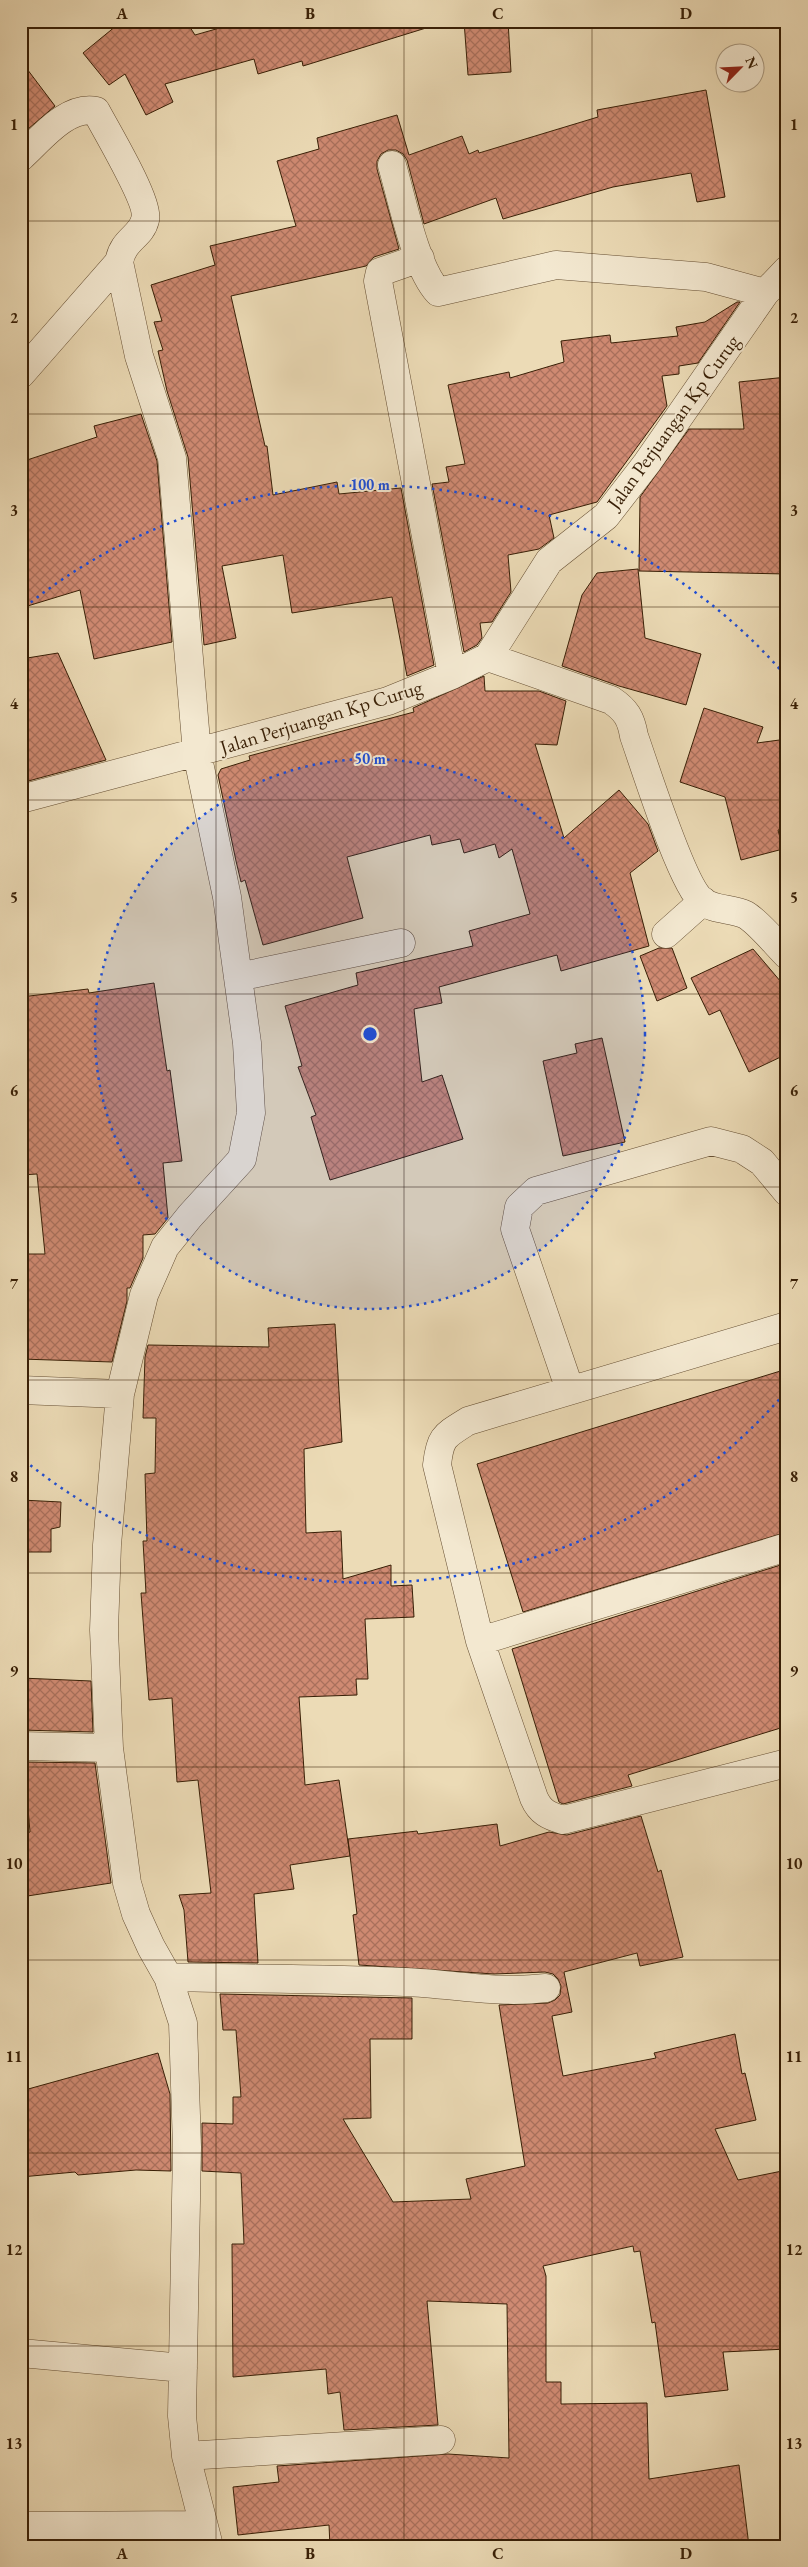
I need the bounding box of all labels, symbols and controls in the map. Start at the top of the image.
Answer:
text: A [115,3,128,24]
text: B [305,3,315,24]
text: C [492,3,504,24]
text: D [680,3,692,24]
north arrow [716,42,766,92]
text: N [741,54,763,72]
text: 1 [10,114,18,135]
text: 1 [790,114,798,135]
text: 2 [10,307,19,328]
text: 2 [790,307,799,328]
street label: Jalan Perjuangan Kp Curug [600,329,745,516]
text: 100 m [350,475,390,494]
text: 3 [10,500,18,521]
text: 3 [790,500,798,521]
street label: Jalan Perjuangan Kp Curug [215,674,426,761]
text: 4 [10,693,19,714]
text: 4 [790,693,799,714]
text: 50 m [354,749,386,768]
text: 5 [10,887,18,908]
text: 5 [790,887,798,908]
centre of rings [361,1025,379,1043]
text: 6 [10,1080,19,1101]
text: 6 [790,1080,799,1101]
text: 7 [10,1273,19,1294]
text: 7 [790,1273,799,1294]
text: 8 [10,1466,18,1487]
text: 8 [790,1466,798,1487]
text: 9 [10,1660,19,1681]
text: 9 [790,1660,799,1681]
text: 10 [6,1853,23,1874]
text: 10 [786,1853,803,1874]
text: 11 [6,2046,22,2067]
text: 11 [786,2046,802,2067]
text: 12 [6,2239,23,2260]
text: 12 [786,2239,803,2260]
text: 13 [6,2433,22,2454]
text: 13 [786,2433,802,2454]
text: A [115,2543,128,2564]
text: B [305,2543,315,2564]
text: C [492,2543,504,2564]
text: D [680,2543,692,2564]

